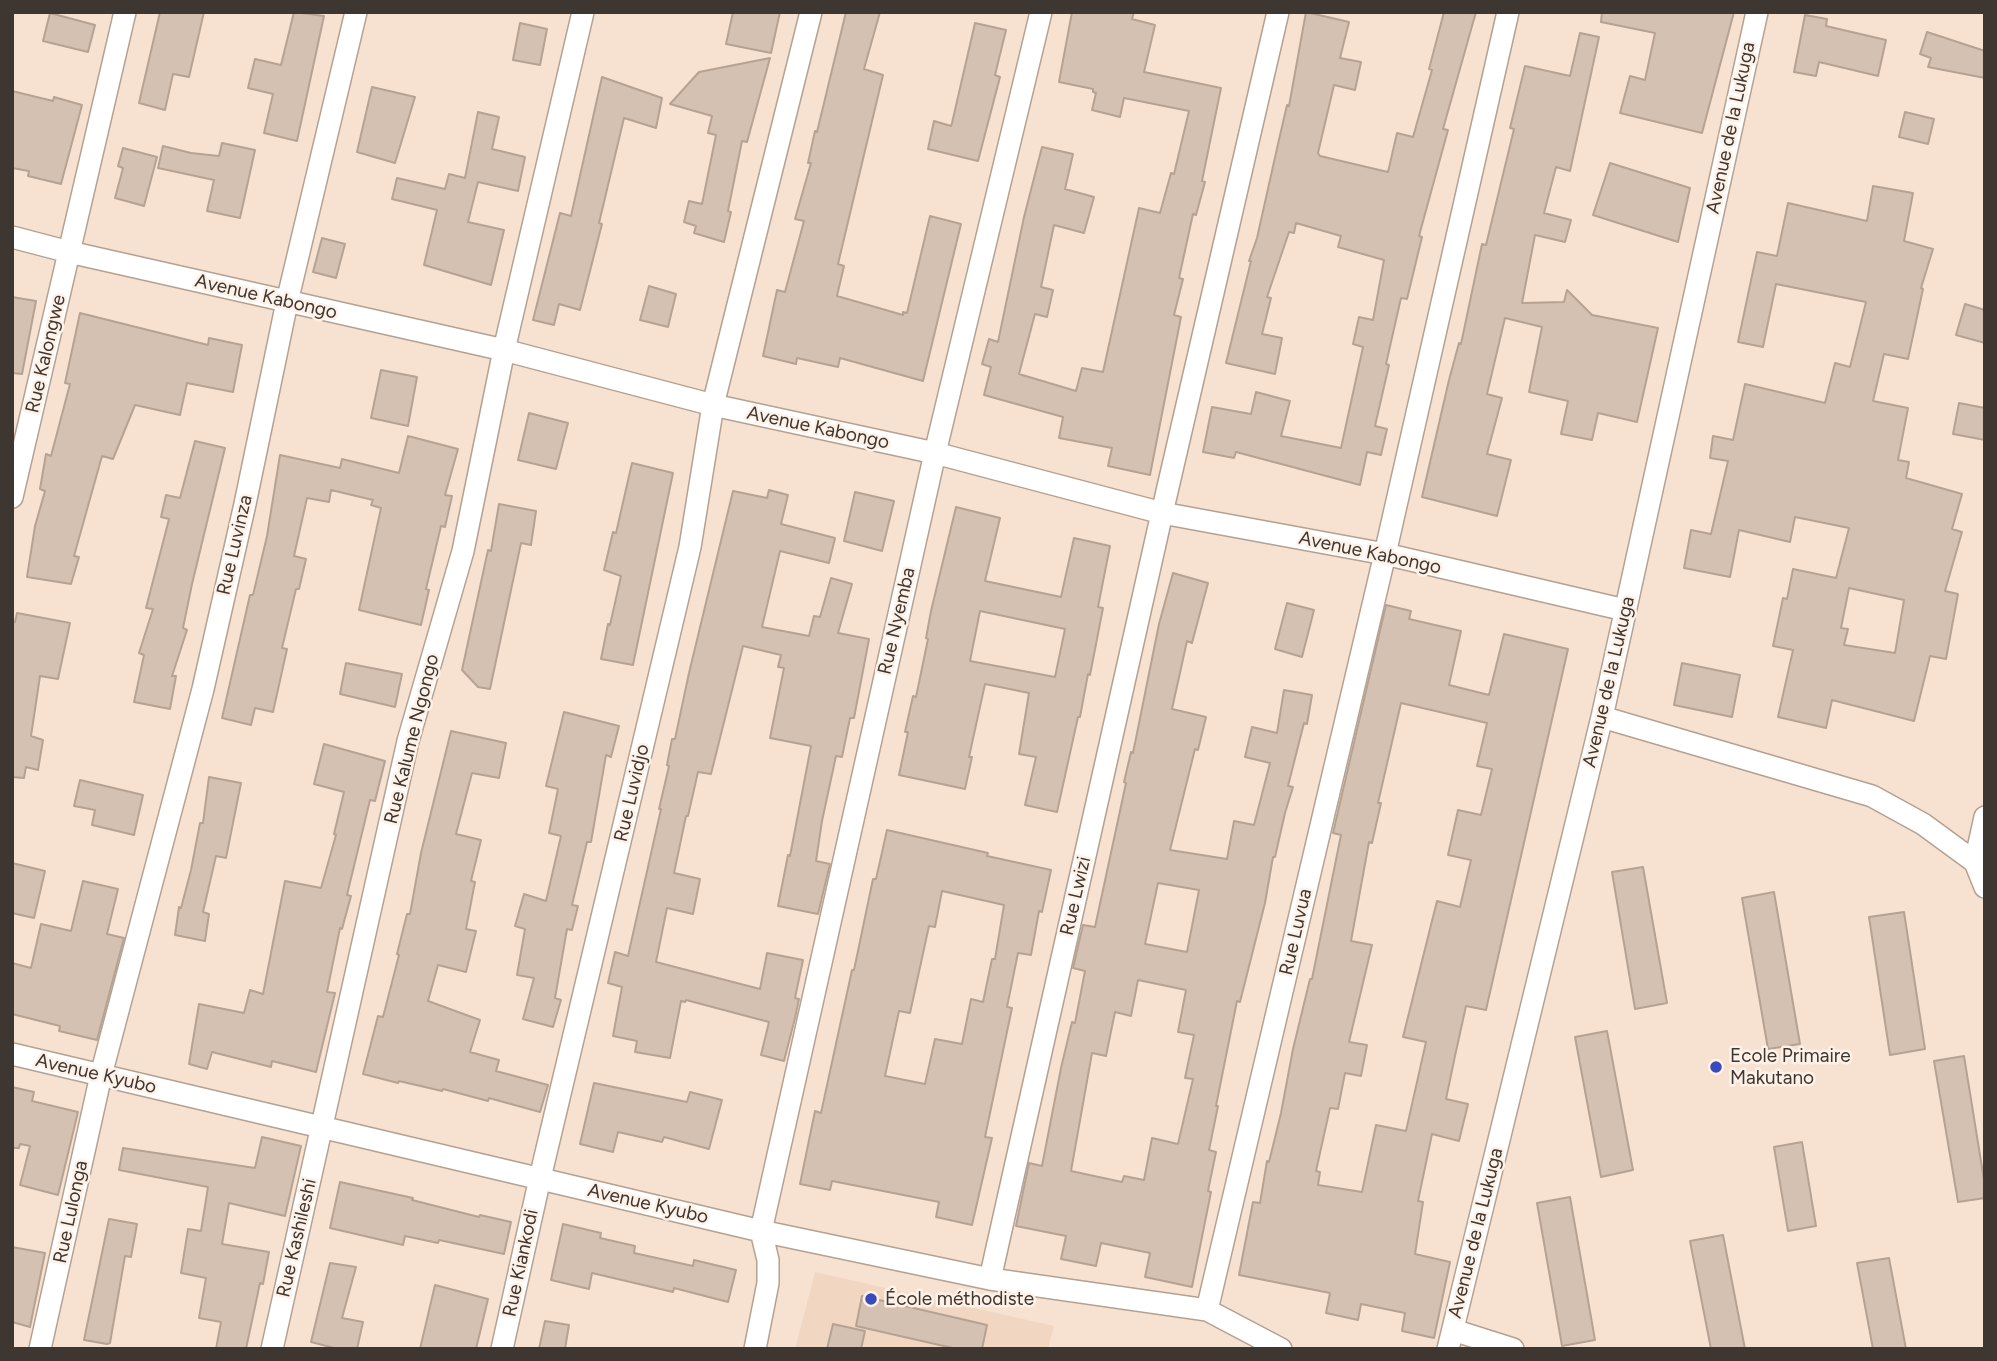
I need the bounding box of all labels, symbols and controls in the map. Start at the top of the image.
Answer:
street label: Avenue de la Lukuga [1702,40,1760,216]
street label: Avenue Kabongo [193,270,339,324]
street label: Rue Kalongwe [21,293,71,415]
street label: Avenue Kabongo [745,402,891,454]
street label: Rue Luvinza [212,493,258,597]
street label: Avenue Kabongo [1297,527,1443,579]
street label: Rue Nyemba [874,565,920,677]
street label: Avenue de la Lukuga [1578,594,1640,770]
street label: Rue Kalume Ngongo [380,652,444,826]
street label: Rue Luvidjo [610,742,654,844]
street label: Rue Lwizi [1056,854,1096,938]
street label: Rue Luvua [1275,886,1317,978]
place label: Ecole Primaire Makutano [1730,1045,1851,1089]
street label: Avenue Kyubo [33,1049,159,1099]
marker: Ecole Primaire Makutano [1708,1059,1724,1075]
street label: Avenue de la Lukuga [1444,1145,1508,1321]
street label: Rue Lulonga [49,1158,93,1266]
street label: Rue Kashileshi [272,1177,322,1299]
street label: Avenue Kyubo [585,1179,711,1229]
street label: Rue Kiankodi [498,1207,544,1319]
place label: École méthodiste [885,1288,1034,1310]
marker: École méthodiste [863,1291,879,1307]

